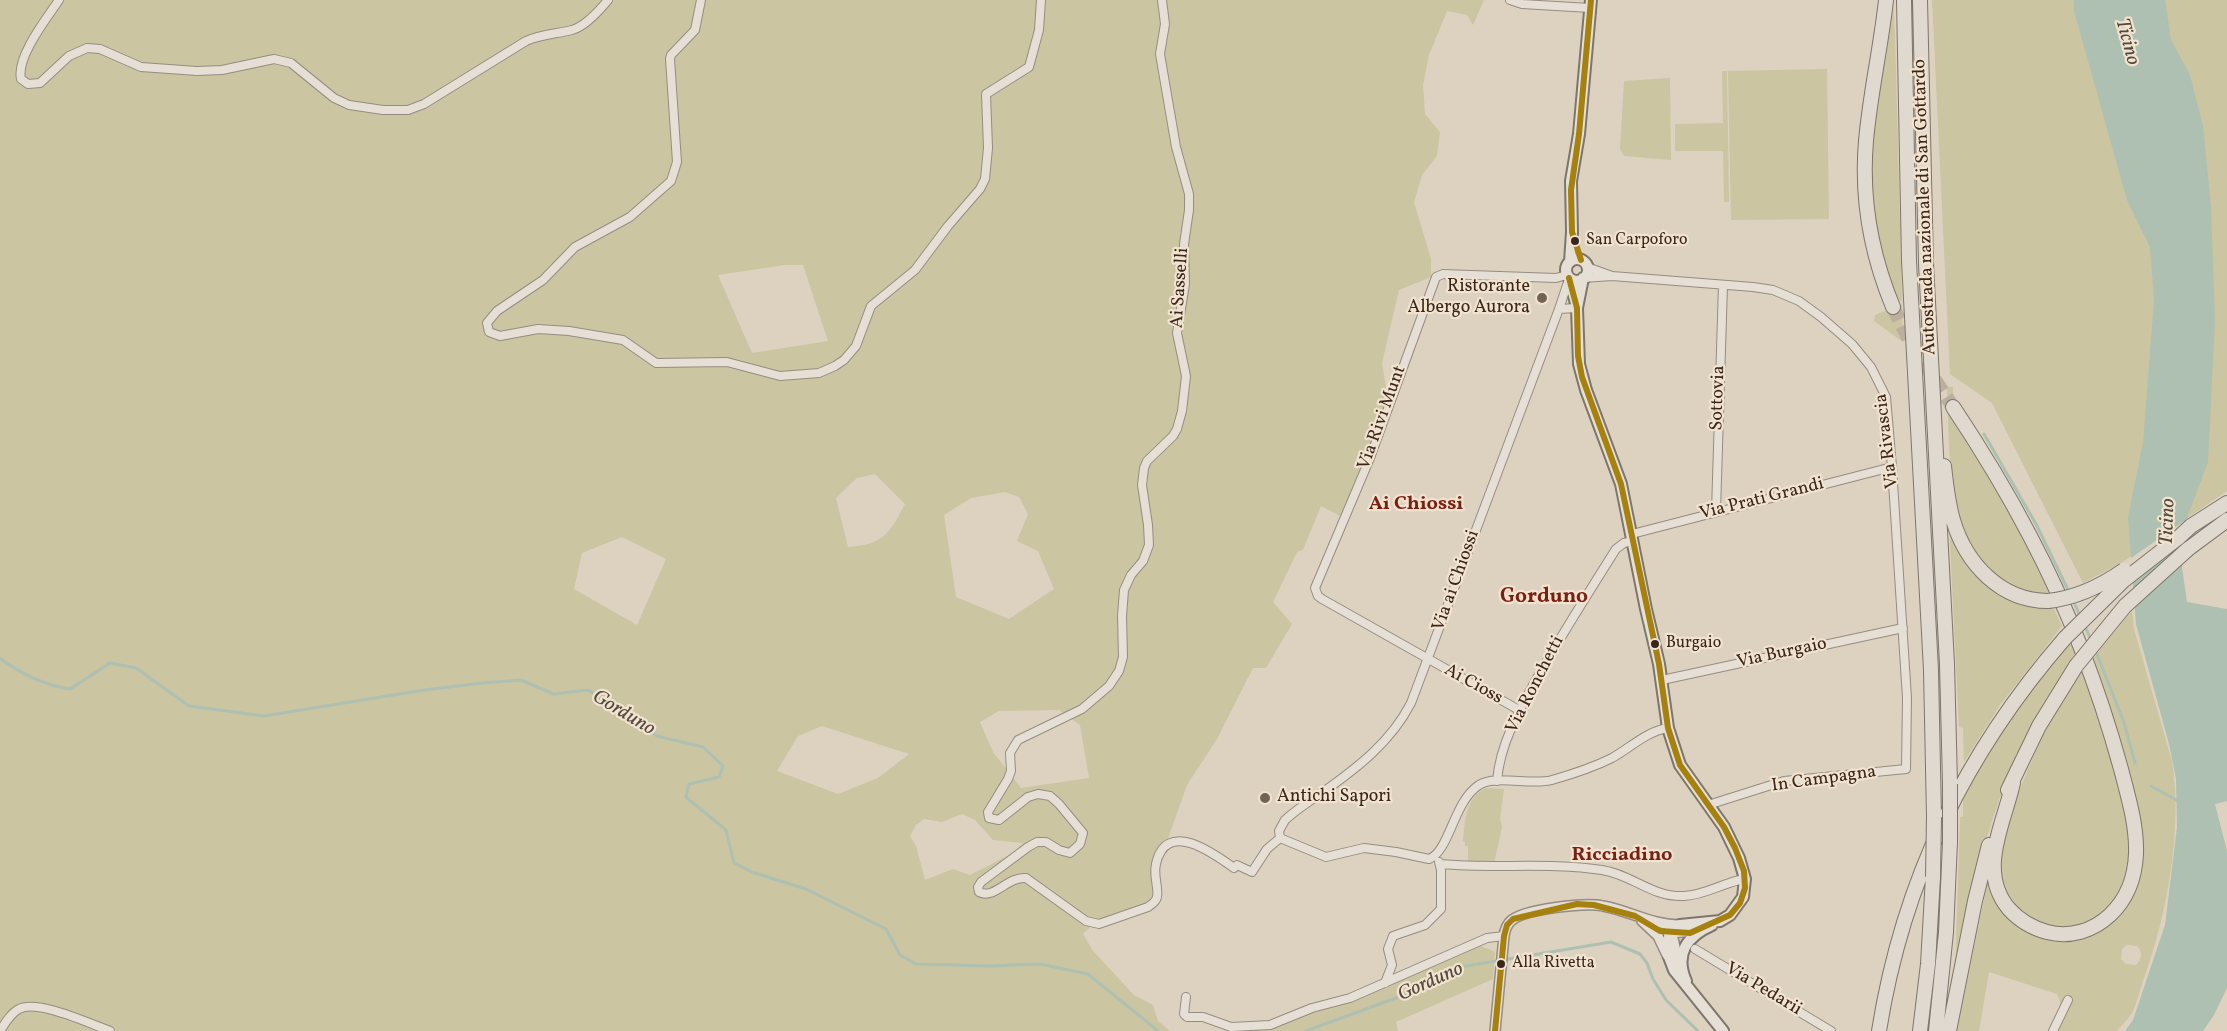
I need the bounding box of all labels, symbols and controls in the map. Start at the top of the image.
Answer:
water label: Ticino [2108,16,2144,68]
street label: Autostrada nazionale di San Gottardo [1910,59,1942,355]
place label: San Carpoforo [1586,231,1688,251]
marker: San Carpoforo [1569,235,1581,247]
street label: Ai Sasselli [1167,247,1195,329]
place label: Ristorante Albergo Aurora [1408,277,1530,320]
marker: Ristorante Albergo Aurora [1535,291,1549,305]
street label: Via Rivi Munt [1354,363,1412,473]
street label: Sottovia [1707,365,1731,431]
street label: Via Rivascia [1871,392,1905,490]
street label: Via Prati Grandi [1698,474,1826,526]
district label: Ai Chiossi [1369,493,1463,517]
water label: Ticino [2156,498,2182,546]
street label: Via ai Chiossi [1429,528,1485,634]
district label: Gorduno [1500,585,1588,611]
street label: Via Ronchetti [1502,633,1570,737]
place label: Burgaio [1666,634,1721,654]
street label: Via Burgaio [1735,634,1829,674]
marker: Burgaio [1649,638,1661,650]
street label: Ai Cioss [1440,660,1506,710]
water label: Gorduno [587,686,659,742]
street label: In Campagna [1770,762,1878,798]
place label: Antichi Sapori [1277,787,1391,809]
marker: Antichi Sapori [1258,791,1272,805]
district label: Ricciadino [1572,844,1672,868]
place label: Alla Rivetta [1512,954,1595,974]
water label: Gorduno [1395,958,1467,1008]
marker: Alla Rivetta [1495,958,1507,970]
street label: Via Pedarii [1721,959,1805,1021]

